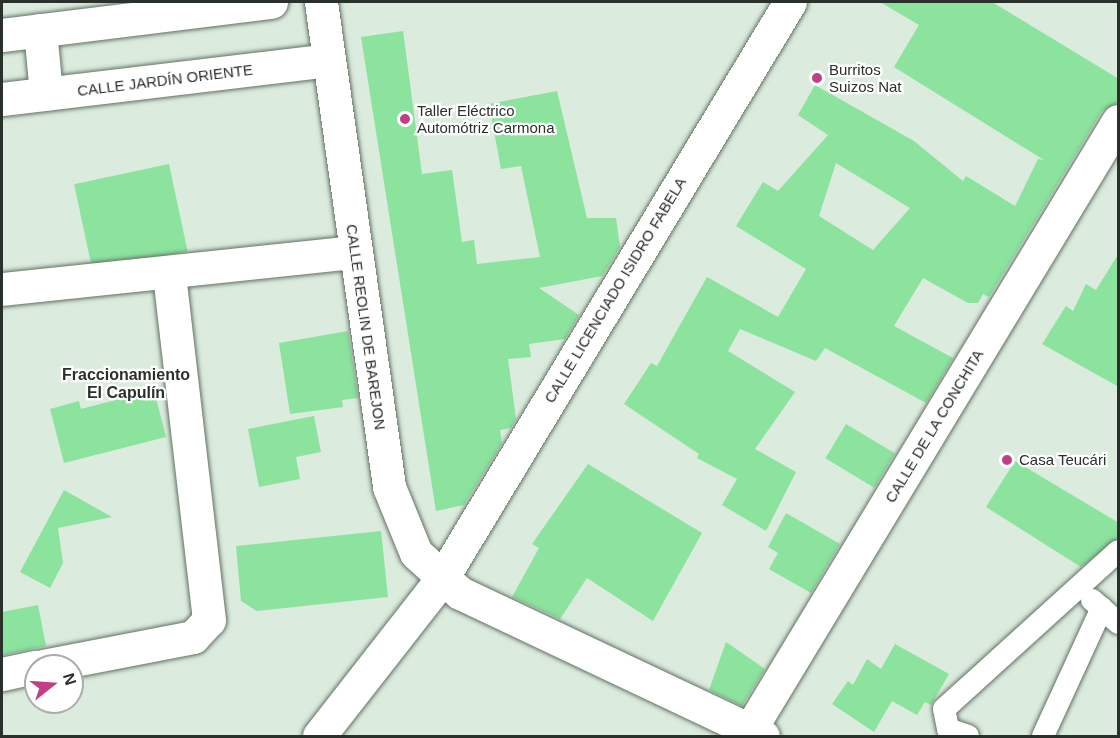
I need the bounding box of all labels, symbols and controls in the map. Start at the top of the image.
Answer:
street label: CALLE JARDÍN ORIENTE [76,60,254,100]
place label: Burritos Suizos Nat [829,60,902,95]
marker: Burritos Suizos Nat [810,71,824,85]
place label: Taller Eléctrico Automótriz Carmona [417,101,555,136]
marker: Taller Eléctrico Automótriz Carmona [398,112,412,126]
street label: CALLE LICENCIADO ISIDRO FABELA [540,174,690,406]
street label: CALLE REOLIN DE BAREJON [343,223,389,431]
street label: CALLE DE LA CONCHITA [881,346,987,506]
district label: Fraccionamiento El Capulín [62,365,190,403]
place label: Casa Teucári [1019,451,1107,469]
marker: Casa Teucári [1000,453,1014,467]
north arrow [24,654,84,714]
text: N [60,671,80,687]

